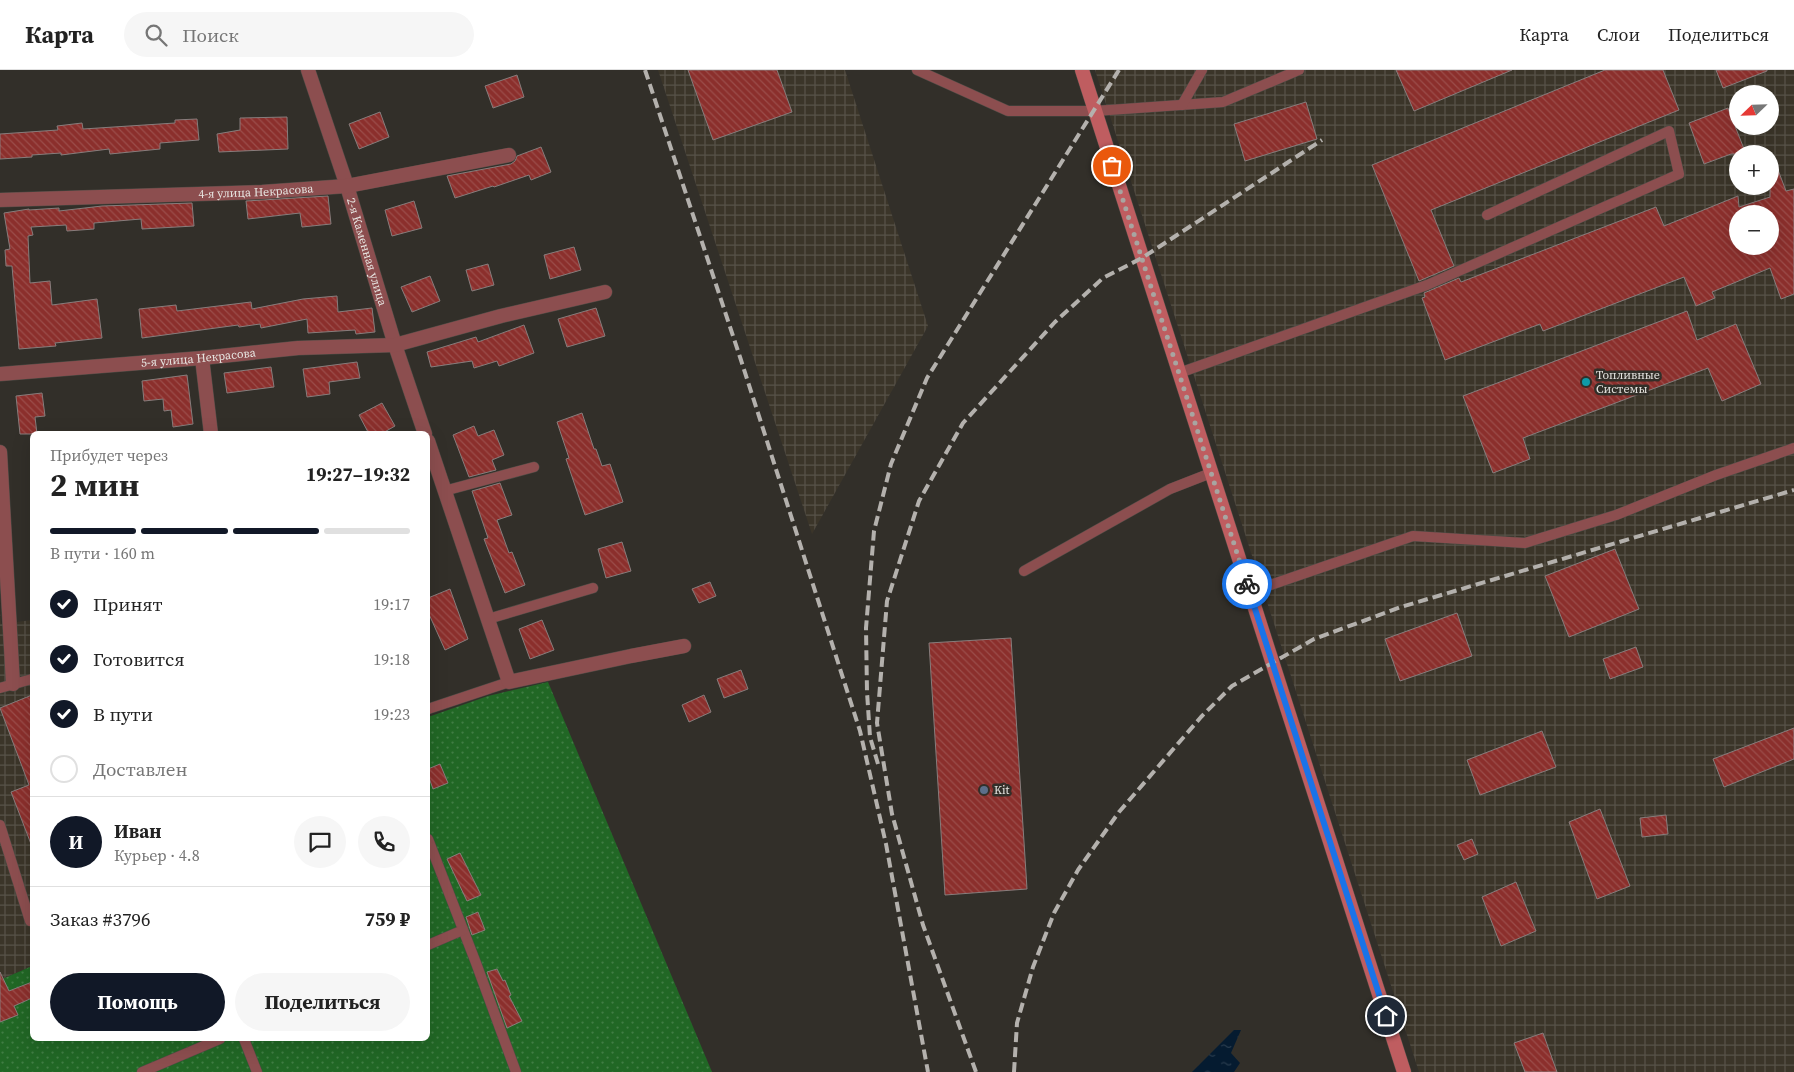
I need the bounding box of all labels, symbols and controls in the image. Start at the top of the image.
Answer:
search box [124,12,474,57]
text: Карта [25,18,94,51]
icon: search [142,21,170,49]
text: Поиск [182,22,239,48]
text: Карта [1519,22,1569,47]
text: Слои [1597,22,1640,47]
text: Поделиться [1668,22,1769,47]
north arrow [1729,85,1779,135]
map controls [1729,85,1779,255]
pin [1091,145,1133,187]
button: + [1729,145,1779,195]
icon: bag [1098,152,1126,180]
street label: 4-я улица Некрасова [198,180,315,202]
street label: 2-я Каменная улица [343,196,391,309]
button: − [1729,205,1779,255]
street label: 5-я улица Некрасова [140,344,257,371]
place label: Топливные Системы [1596,367,1660,397]
marker: Топливные Системы [1580,376,1592,388]
text: Прибудет через [50,444,168,466]
text: 19:27–19:32 [306,461,410,487]
text: 2 мин [50,463,140,507]
text: В пути · 160 m [50,542,155,564]
courier [1222,559,1272,609]
icon: bike [1233,570,1261,598]
icon: check [50,590,78,618]
text: Принят [93,591,162,617]
text: 19:17 [373,593,410,615]
icon: check [50,645,78,673]
text: Готовится [93,646,185,672]
text: 19:18 [373,648,410,670]
icon: check [50,700,78,728]
text: В пути [93,701,153,727]
text: 19:23 [373,703,410,725]
text: Доставлен [93,756,188,782]
place label: Kit [994,782,1010,798]
marker: Kit [978,784,990,796]
button: chat [294,816,346,868]
button: phone [358,816,410,868]
text: Иван [114,818,162,844]
text: И [69,829,83,855]
text: Курьер · 4.8 [114,844,200,866]
text: Заказ #3796 [50,906,151,932]
text: 759 ₽ [365,906,410,932]
button: Помощь [50,973,225,1031]
button: Поделиться [235,973,410,1031]
pin [1365,995,1407,1037]
icon: home [1372,1002,1400,1030]

